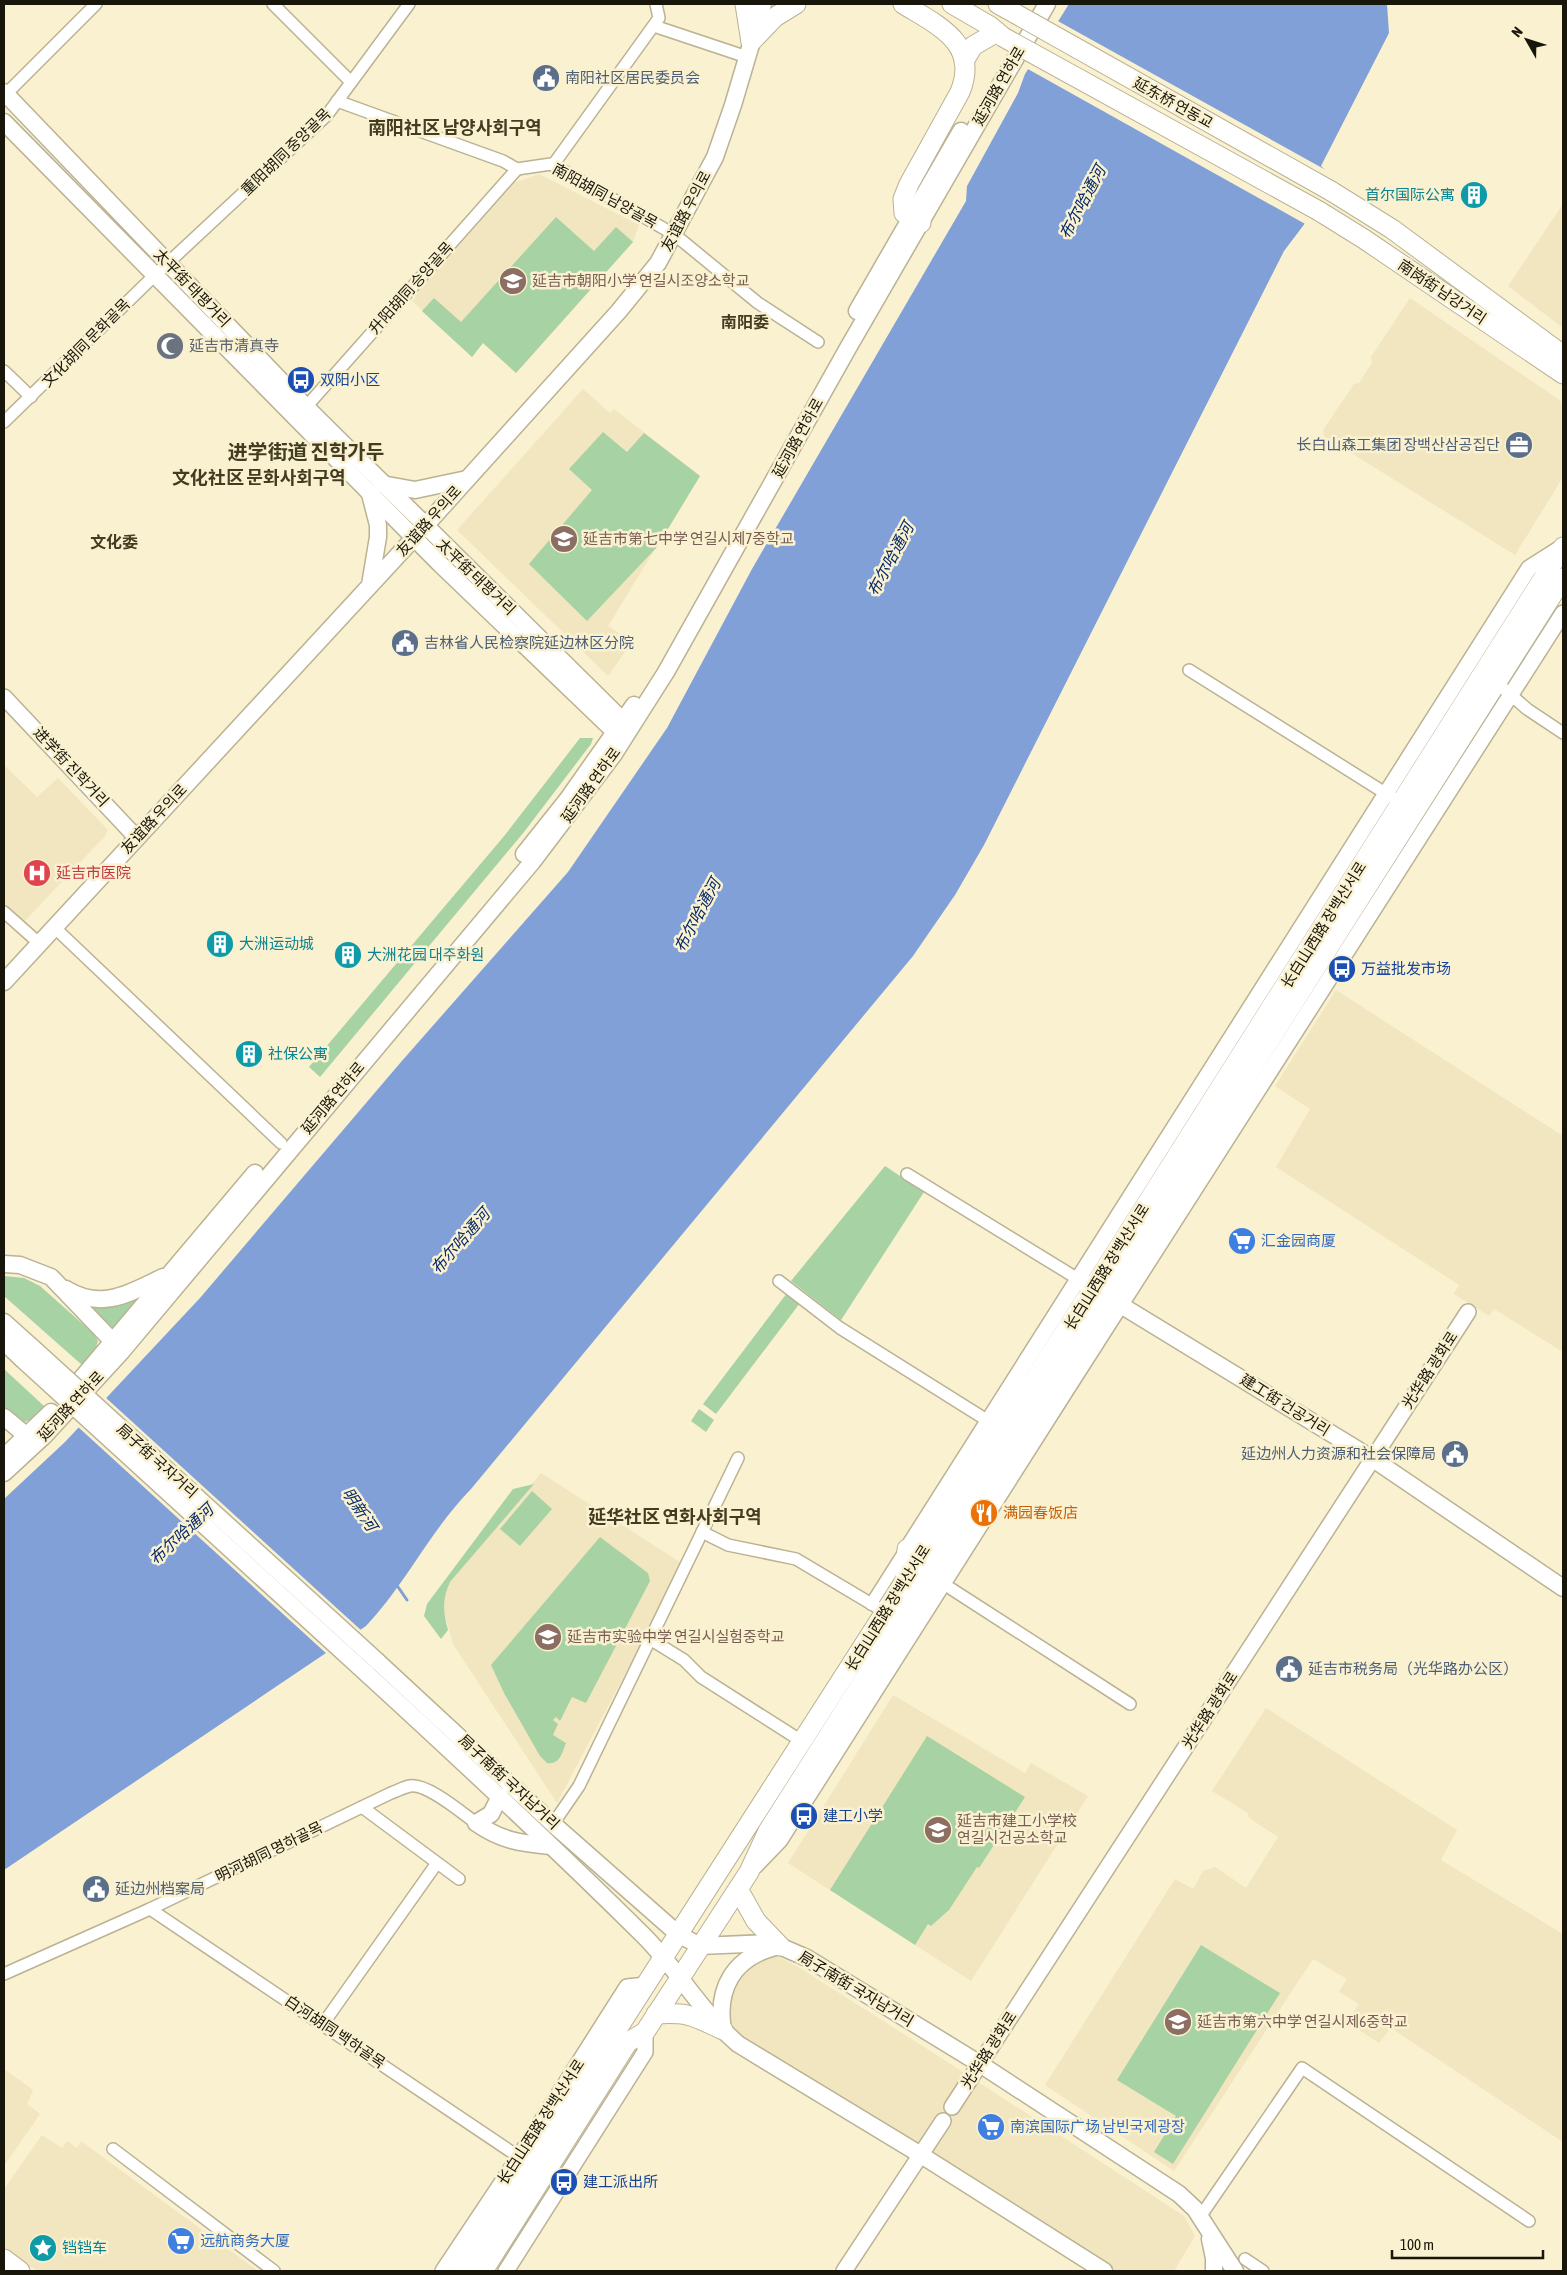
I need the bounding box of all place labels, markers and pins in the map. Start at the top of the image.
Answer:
public building icon: 南阳社区居民委员会 [531,63,561,93]
place label: 南阳社区居民委员会 [565,69,700,86]
building icon: 首尔国际公寓 [1459,180,1489,210]
place label: 首尔国际公寓 [1365,186,1455,203]
school or university icon: 延吉市朝阳小学 연길시조양소학교 [498,266,528,296]
place label: 延吉市朝阳小学 연길시조양소학교 [532,272,749,289]
mosque icon: 延吉市清真寺 [155,331,185,361]
place label: 延吉市清真寺 [189,337,279,354]
bus stop icon: 双阳小区 [286,365,316,395]
place label: 双阳小区 [320,371,380,388]
office icon: 长白山森工集团 장백산삼공집단 [1504,430,1534,460]
place label: 长白山森工集团 장백산삼공집단 [1296,436,1500,453]
school or university icon: 延吉市第七中学 연길시제7중학교 [549,524,579,554]
place label: 延吉市第七中学 연길시제7중학교 [583,530,794,547]
public building icon: 吉林省人民检察院延边林区分院 [390,628,420,658]
place label: 吉林省人民检察院延边林区分院 [424,634,634,651]
hospital icon: 延吉市医院 [22,858,52,888]
place label: 延吉市医院 [56,864,131,881]
building icon: 大洲运动城 [205,929,235,959]
place label: 大洲运动城 [239,935,314,952]
building icon: 大洲花园 대주화원 [333,940,363,970]
place label: 大洲花园 대주화원 [367,946,484,963]
bus stop icon: 万益批发市场 [1327,954,1357,984]
place label: 万益批发市场 [1361,960,1451,977]
building icon: 社保公寓 [234,1039,264,1069]
place label: 社保公寓 [268,1045,328,1062]
supermarket icon: 汇金园商厦 [1227,1226,1257,1256]
place label: 汇金园商厦 [1261,1232,1336,1249]
public building icon: 延边州人力资源和社会保障局 [1440,1439,1470,1469]
place label: 延边州人力资源和社会保障局 [1241,1445,1436,1462]
restaurant icon: 满园春饭店 [969,1498,999,1528]
place label: 满园春饭店 [1003,1504,1078,1521]
school or university icon: 延吉市实验中学 연길시실험중학교 [533,1622,563,1652]
place label: 延吉市实验中学 연길시실험중학교 [567,1628,784,1645]
public building icon: 延吉市税务局（光华路办公区） [1274,1654,1304,1684]
place label: 延吉市税务局（光华路办公区） [1308,1660,1518,1677]
bus stop icon: 建工小学 [789,1801,819,1831]
place label: 建工小学 [823,1807,883,1824]
place label: 延吉市建工小学校 연길시건공소학교 [957,1812,1077,1846]
school or university icon: 延吉市建工小学校 연길시건공소학교 [923,1815,953,1845]
public building icon: 延边州档案局 [81,1874,111,1904]
place label: 延边州档案局 [115,1880,205,1897]
school or university icon: 延吉市第六中学 연길시제6중학교 [1163,2007,1193,2037]
place label: 延吉市第六中学 연길시제6중학교 [1197,2013,1408,2030]
supermarket icon: 南滨国际广场 남빈국제광장 [976,2112,1006,2142]
place label: 南滨国际广场 남빈국제광장 [1010,2118,1185,2135]
bus stop icon: 建工派出所 [549,2167,579,2197]
place label: 建工派出所 [583,2173,658,2190]
supermarket icon: 远航商务大厦 [166,2226,196,2256]
place label: 远航商务大厦 [200,2232,290,2249]
place icon: 铛铛车 [28,2233,58,2263]
place label: 铛铛车 [62,2239,107,2256]

